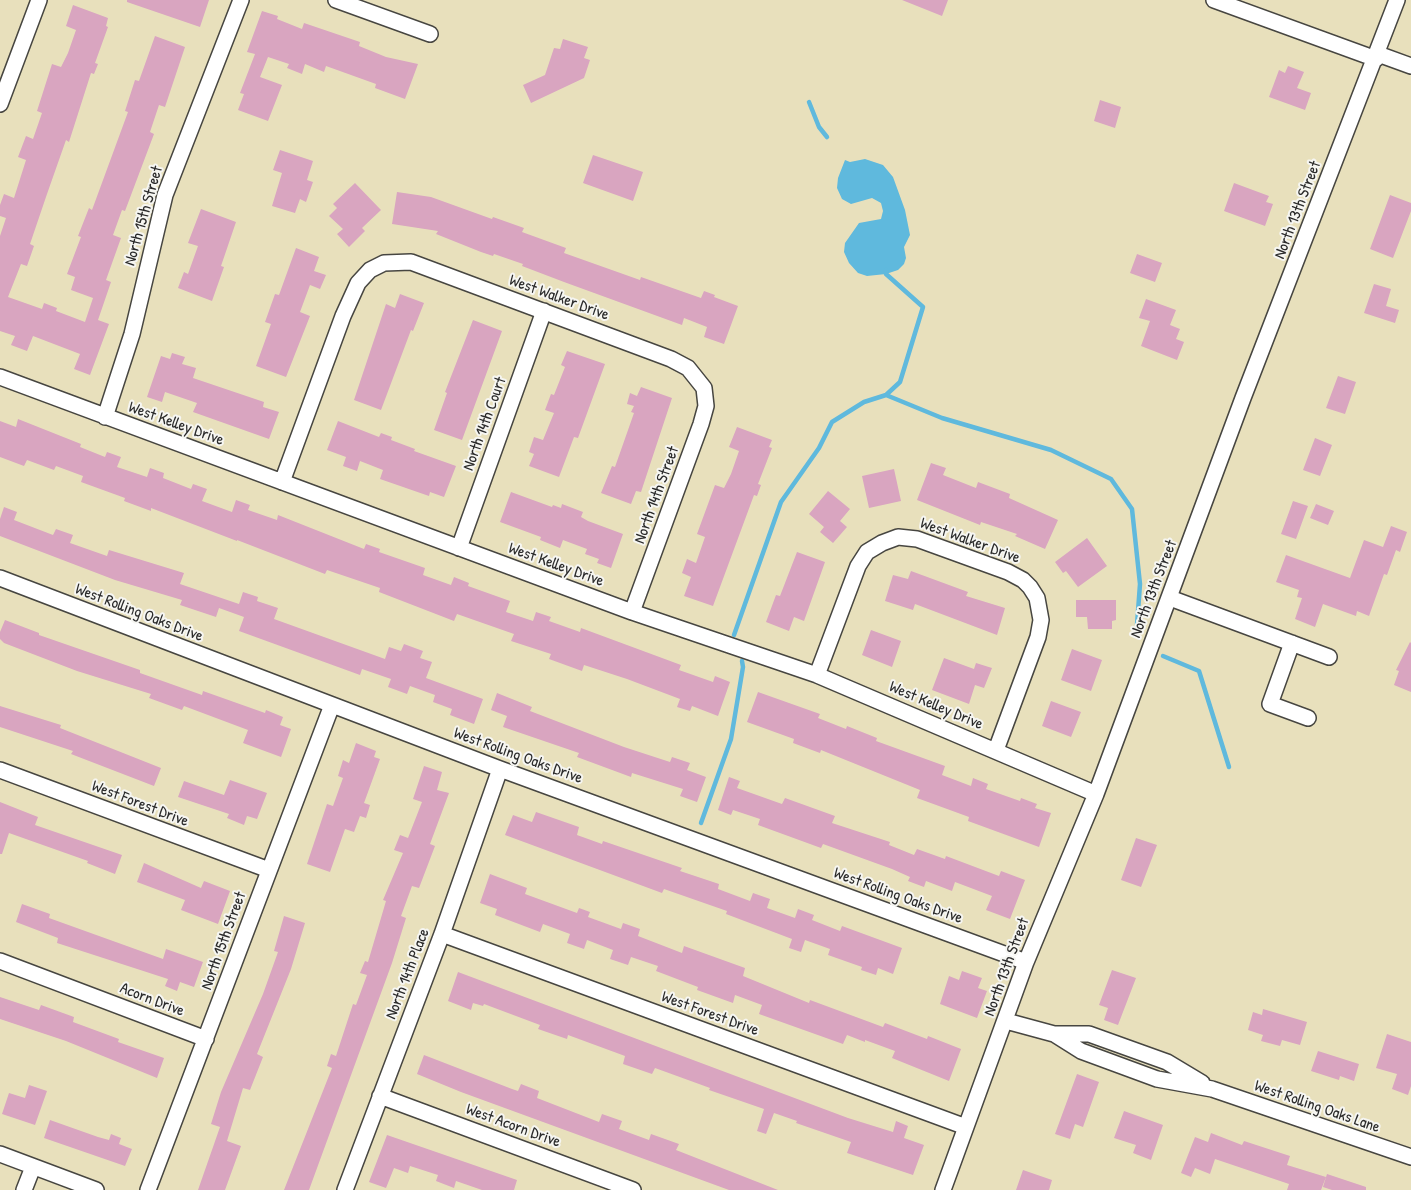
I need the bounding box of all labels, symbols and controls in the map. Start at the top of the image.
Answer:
street label: North 13th Street [1271,158,1325,262]
street label: North 15th Street [121,164,167,268]
street label: West Walker Drive [506,271,612,325]
street label: North 14th Court [459,375,511,473]
street label: West Kelley Drive [126,398,226,450]
street label: North 14th Street [631,444,683,546]
street label: West Walker Drive [917,514,1023,568]
street label: North 13th Street [1127,537,1181,641]
street label: West Kelley Drive [506,539,606,591]
street label: West Rolling Oaks Drive [72,580,206,646]
street label: West Kelley Drive [886,678,986,734]
street label: West Rolling Oaks Drive [451,724,585,788]
street label: West Forest Drive [89,777,191,831]
street label: West Rolling Oaks Drive [831,864,965,928]
street label: North 15th Street [197,889,251,993]
street label: North 13th Street [980,915,1034,1019]
street label: North 14th Place [382,926,434,1022]
street label: Acorn Drive [117,979,187,1021]
street label: West Forest Drive [659,988,761,1040]
street label: West Rolling Oaks Lane [1252,1077,1382,1137]
street label: West Acorn Drive [463,1100,563,1152]

